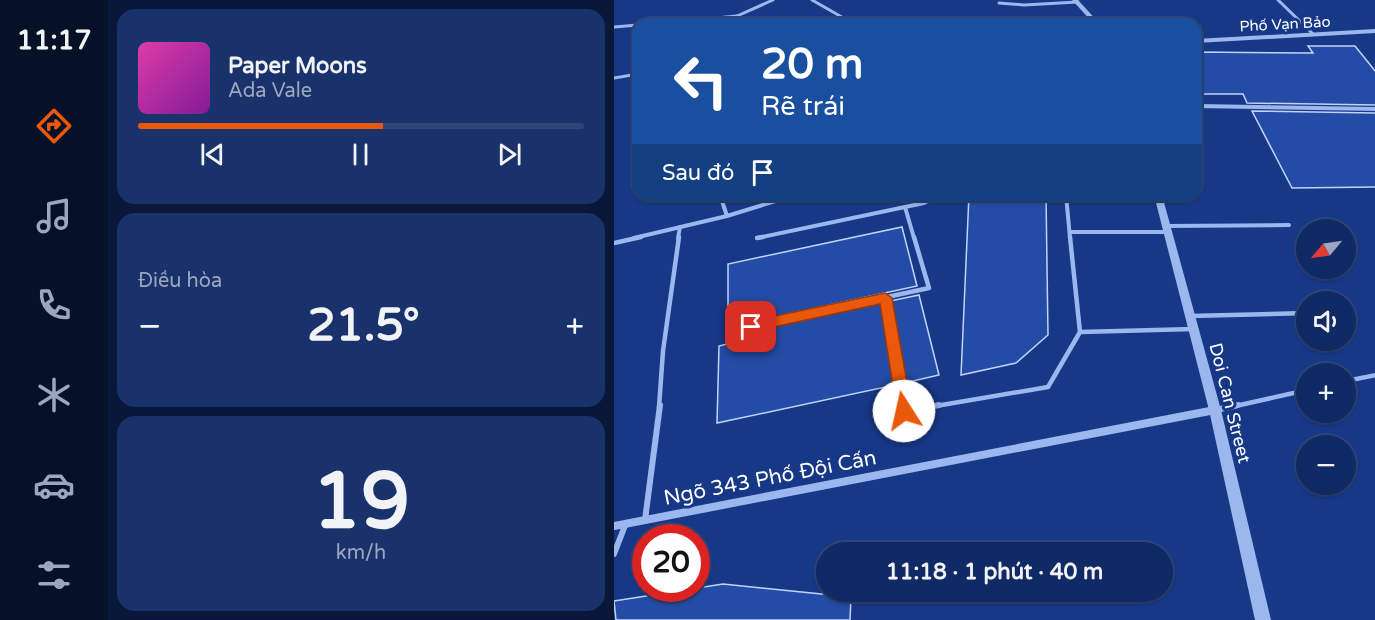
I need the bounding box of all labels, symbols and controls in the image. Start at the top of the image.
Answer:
street label: Phố Vạn Bảo [1239,13,1331,35]
text: 11:17 [17,24,91,57]
text: 20 m [761,39,863,90]
icon: left [662,42,740,120]
text: Paper Moons [228,53,367,79]
text: Ada Vale [228,79,312,103]
text: Rẽ trái [761,90,845,123]
icon: directions [33,105,75,147]
icon: previous [196,138,229,171]
icon: pause [344,138,377,171]
icon: next [493,138,526,171]
icon: arrive [746,156,779,189]
text: Sau đó [662,160,734,186]
icon: music [33,195,75,237]
north arrow [1296,219,1356,279]
map controls [1296,219,1356,495]
text: Điều hòa [138,269,222,293]
icon: phone [33,284,75,326]
button: sound [1296,291,1356,351]
text: 21.5° [307,299,420,353]
pin [725,301,776,352]
text: − [138,307,162,346]
text: + [565,307,584,346]
icon: arrive [734,310,767,343]
street label: Doi Can Street [1204,341,1256,465]
button: + [1296,363,1356,423]
icon: climate [33,374,75,416]
position arrow [872,379,936,443]
button: − [1296,435,1356,495]
street label: Ngõ 343 Phố Đội Cấn [661,445,879,511]
text: 19 [312,455,410,549]
icon: car [33,464,75,506]
speed limit sign: 20 [632,524,710,602]
text: km/h [336,541,386,565]
icon: filters [33,554,75,596]
text: 11:18 · 1 phút · 40 m [886,559,1103,585]

